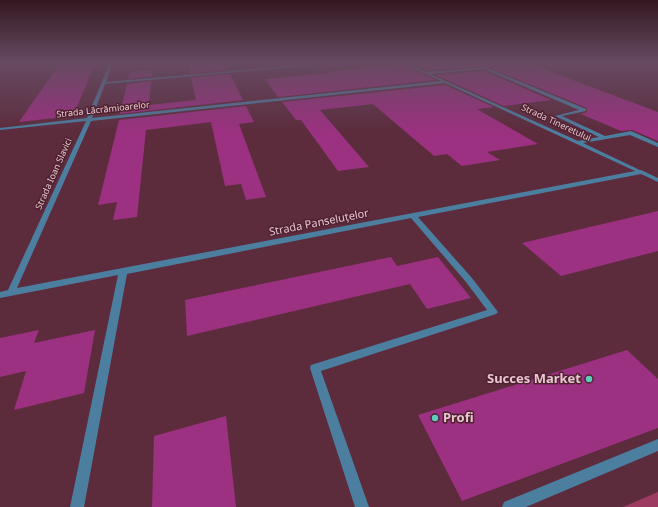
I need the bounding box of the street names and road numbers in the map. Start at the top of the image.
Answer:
street label: Strada Lăcrămioarelor [56,100,150,120]
street label: Strada Tineretului [520,102,592,144]
street label: Strada Ioan Slavici [33,137,75,211]
street label: Strada Panseluțelor [268,207,370,239]

